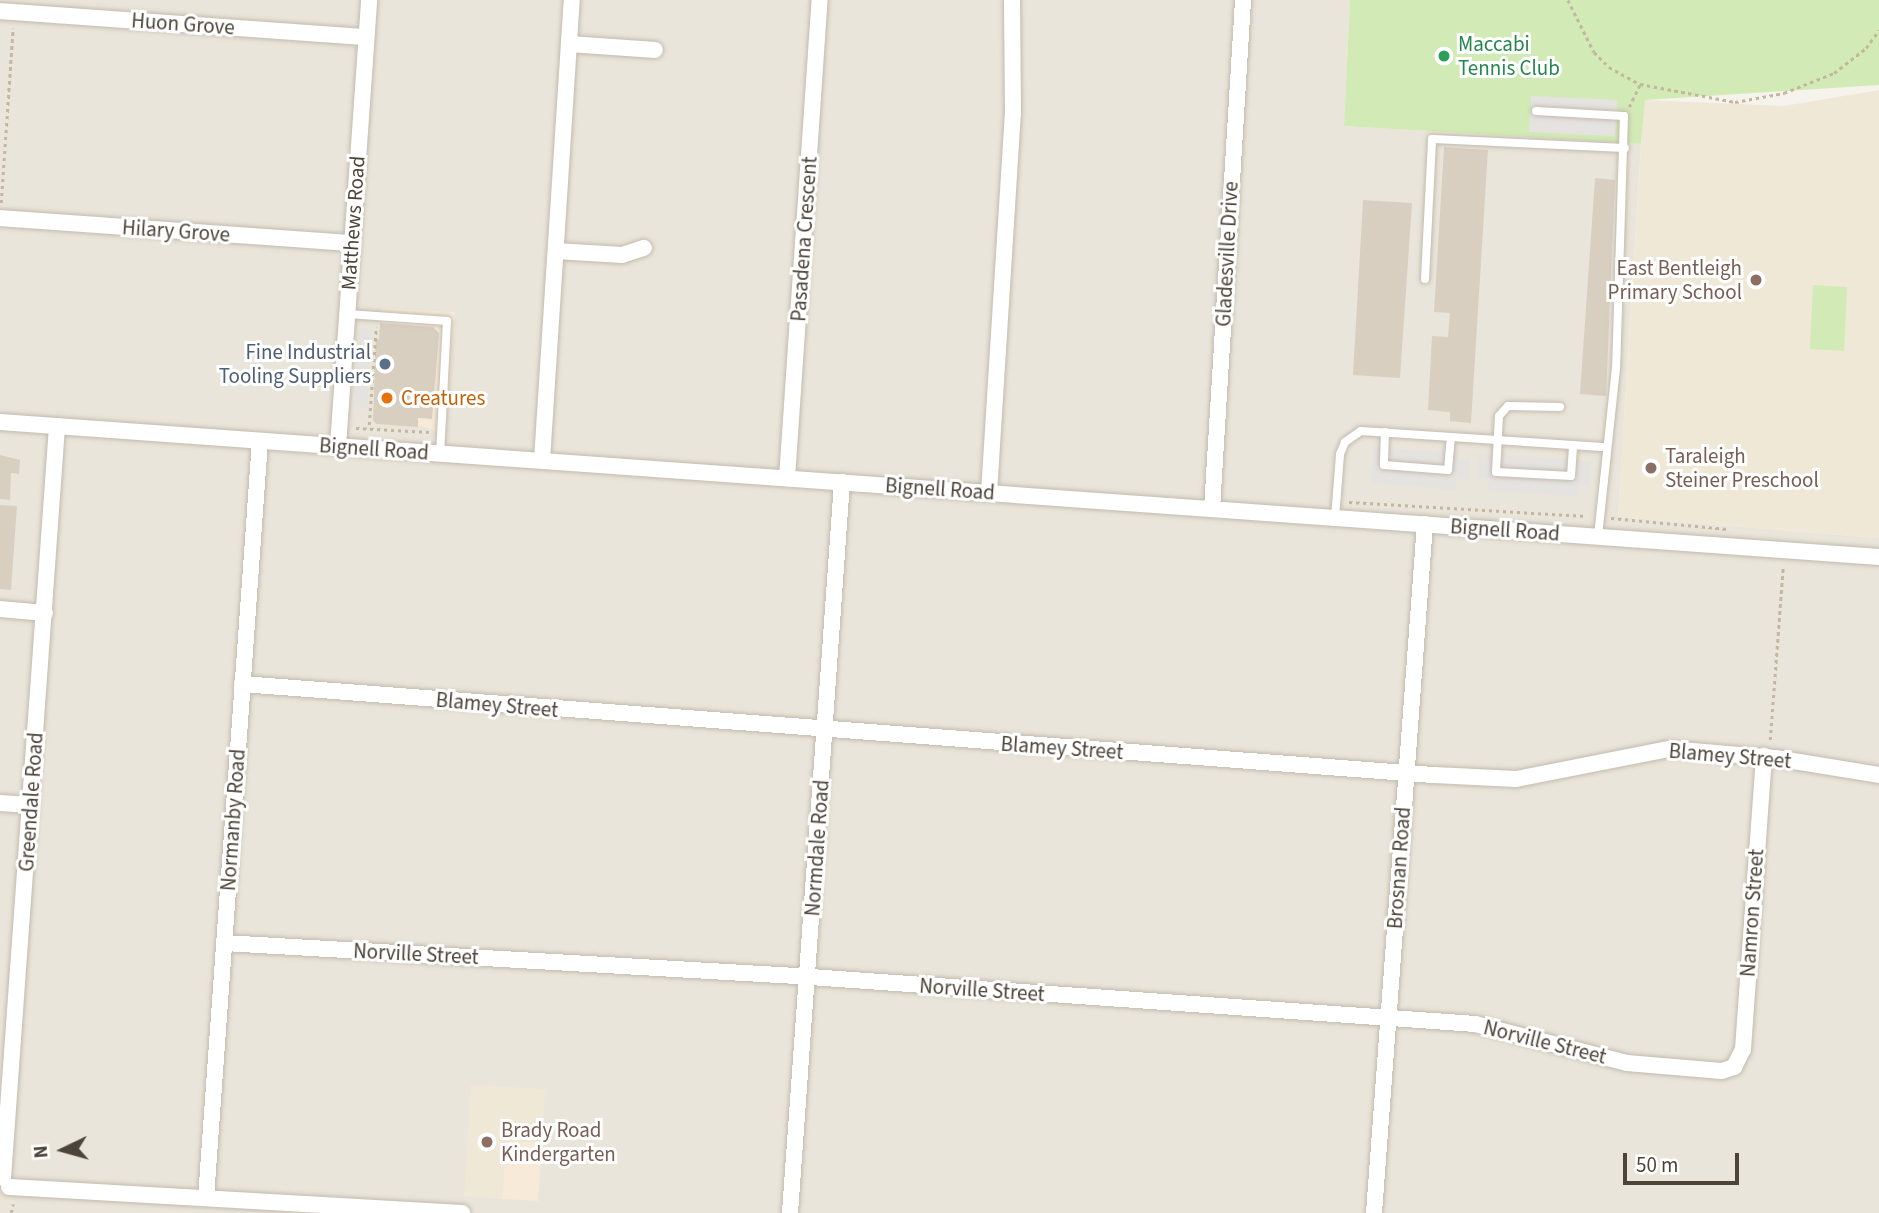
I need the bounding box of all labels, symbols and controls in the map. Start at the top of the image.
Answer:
street label: Huon Grove [130,8,236,40]
place label: Maccabi Tennis Club [1458,31,1560,81]
marker: Maccabi Tennis Club [1436,48,1452,64]
street label: Matthews Road [336,155,370,291]
street label: Pasadena Crescent [786,155,822,323]
street label: Gladesville Drive [1211,181,1243,327]
street label: Hilary Grove [121,215,231,247]
place label: East Bentleigh Primary School [1608,255,1742,305]
marker: East Bentleigh Primary School [1748,272,1764,288]
place label: Fine Industrial Tooling Suppliers [219,339,371,389]
marker: Fine Industrial Tooling Suppliers [377,356,393,372]
place label: Creatures [401,385,485,411]
marker: Creatures [379,390,395,406]
street label: Bignell Road [318,433,430,465]
place label: Taraleigh Steiner Preschool [1665,443,1819,493]
marker: Taraleigh Steiner Preschool [1643,460,1659,476]
street label: Bignell Road [884,473,996,505]
street label: Bignell Road [1449,514,1561,546]
street label: Blamey Street [435,687,559,723]
street label: Greendale Road [14,731,48,873]
street label: Blamey Street [1000,731,1124,765]
street label: Blamey Street [1668,738,1792,774]
street label: Normanby Road [215,748,251,892]
street label: Normdale Road [800,779,834,917]
street label: Brosnan Road [1382,806,1416,930]
street label: Namron Street [1735,848,1769,978]
street label: Norville Street [353,938,479,970]
street label: Norville Street [918,973,1046,1007]
street label: Norville Street [1481,1015,1609,1069]
north arrow [28,1115,98,1185]
place label: Brady Road Kindergarten [501,1117,616,1167]
marker: Brady Road Kindergarten [479,1134,495,1150]
scale bar [1627,1140,1742,1184]
text: N [28,1144,56,1159]
text: 50 m [1636,1150,1678,1180]

